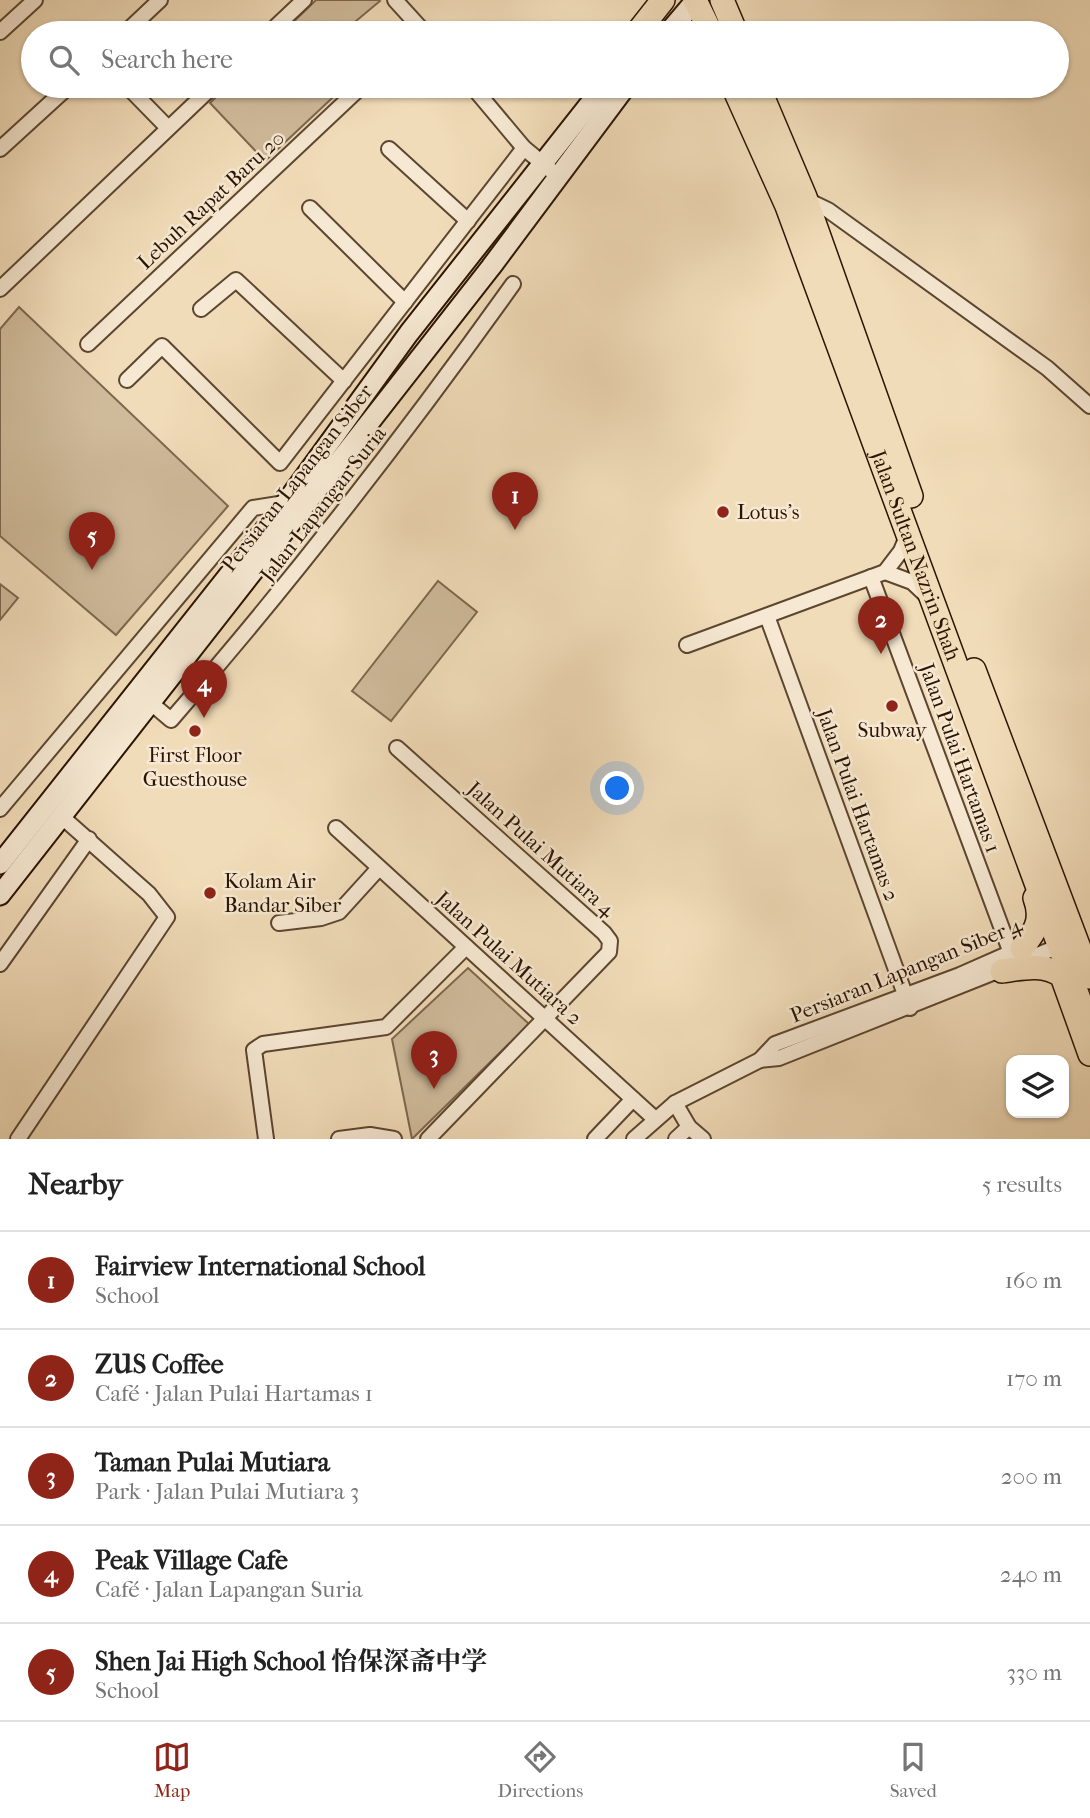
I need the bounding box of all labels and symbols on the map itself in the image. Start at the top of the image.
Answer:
street label: Lebuh Rapat Baru 20 [133,126,289,274]
street label: Persiaran Lapangan Siber [216,380,378,576]
street label: Jalan Lapangan Suria [254,421,391,588]
street label: Jalan Sultan Nazrin Shah [865,445,965,664]
pin: 1 [492,472,538,530]
place label: Lotus's [737,500,800,524]
marker: Lotus's [715,504,731,520]
pin: 5 [69,512,115,570]
pin: 2 [858,596,904,654]
street label: Jalan Pulai Hartamas 1 [914,658,1005,856]
pin: 4 [181,660,227,718]
marker: Subway [884,698,900,714]
street label: Jalan Pulai Hartamas 2 [811,704,904,905]
place label: Subway [857,718,927,742]
marker: First Floor Guesthouse [187,723,203,739]
place label: First Floor Guesthouse [143,743,247,791]
your location [600,771,634,805]
street label: Jalan Pulai Mutiara 4 [461,775,620,922]
place label: Kolam Air Bandar Siber [224,869,341,917]
marker: Kolam Air Bandar Siber [202,885,218,901]
street label: Jalan Pulai Mutiara 2 [430,885,587,1030]
street label: Persiaran Lapangan Siber 4 [787,912,1026,1028]
pin: 3 [411,1031,457,1089]

